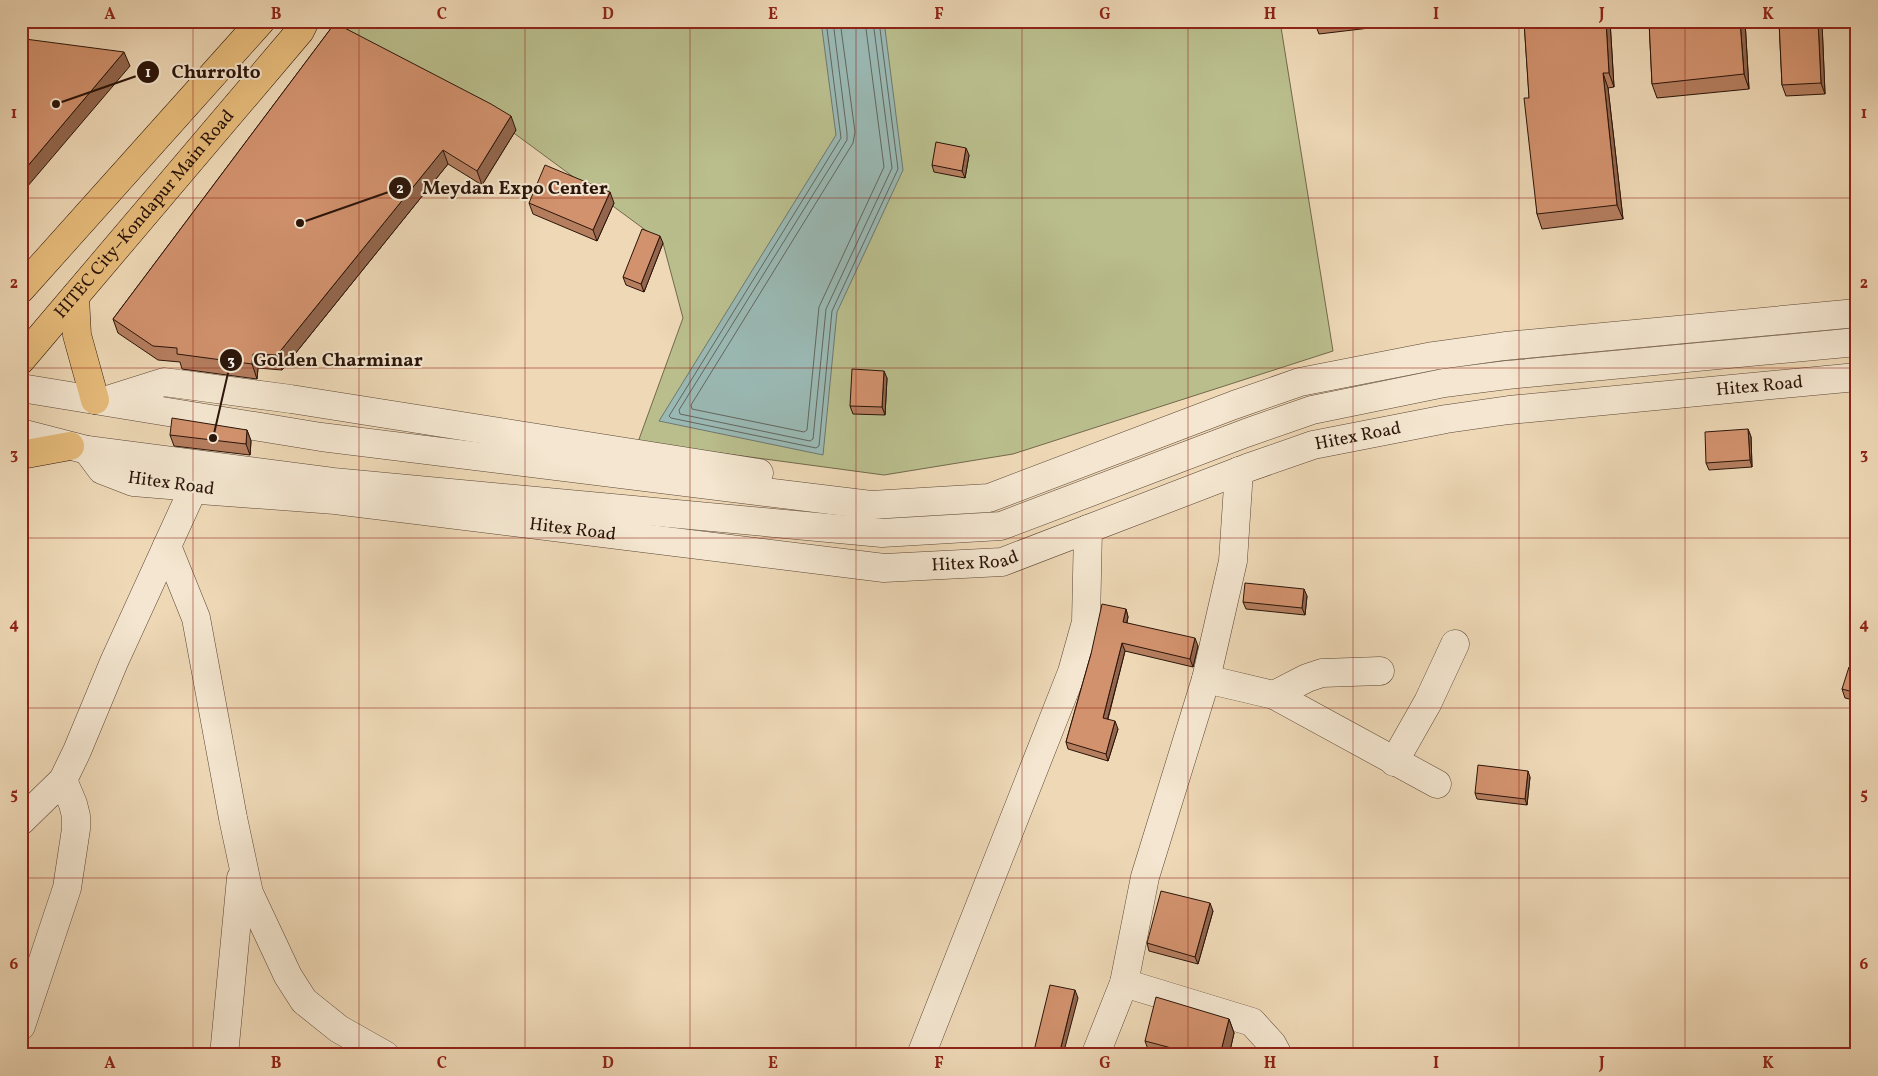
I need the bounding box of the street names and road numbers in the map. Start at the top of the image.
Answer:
street label: HITEC City–Kondapur Main Road [49,104,240,324]
street label: Hitex Road [1715,370,1804,403]
street label: Hitex Road [1313,416,1403,457]
street label: Hitex Road [126,466,216,502]
street label: Hitex Road [528,512,618,547]
street label: Hitex Road [931,544,1022,578]

